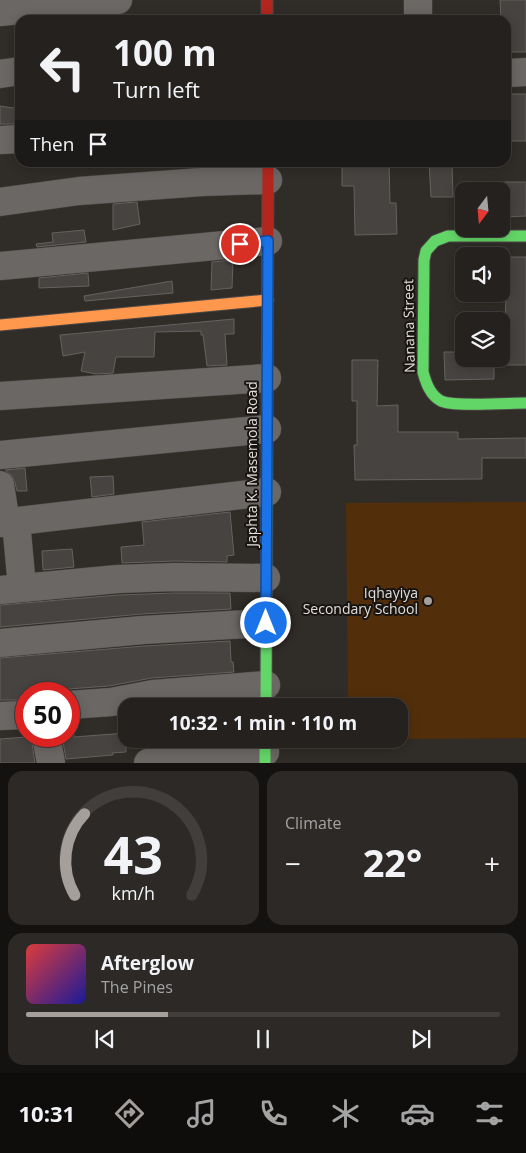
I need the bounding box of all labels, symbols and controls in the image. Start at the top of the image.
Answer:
text: 100 m [113,29,217,76]
icon: left [30,35,95,100]
text: Turn left [113,74,200,104]
icon: arrive [84,130,112,158]
text: Then [30,131,74,157]
north arrow [455,182,510,238]
map controls [455,182,510,367]
pin [219,223,261,265]
icon: arrive [226,230,254,258]
button: sound [455,247,510,302]
street label: Nanana Street [398,279,419,373]
button: layers [455,312,510,367]
street label: Japhta K. Masemola Road [242,381,261,549]
place label: Iqhayiya Secondary School [303,583,418,618]
marker: Iqhayiya Secondary School [422,595,434,607]
position arrow [239,596,291,648]
speed limit sign: 50 [15,682,80,747]
text: 10:32 · 1 min · 110 m [169,710,357,736]
text: Climate [285,812,342,834]
text: 43 [104,818,163,889]
text: 22° [363,836,422,888]
text: − [285,844,301,882]
text: + [484,844,500,882]
text: km/h [112,881,155,905]
text: Afterglow [101,950,194,976]
text: The Pines [101,976,173,998]
icon: previous [91,1025,119,1053]
icon: pause [249,1025,277,1053]
icon: next [407,1025,435,1053]
icon: directions [112,1096,147,1131]
icon: music [184,1096,219,1131]
icon: phone [256,1096,291,1131]
icon: climate [328,1096,363,1131]
icon: car [400,1096,435,1131]
icon: filters [472,1096,507,1131]
text: 10:31 [19,1098,75,1128]

